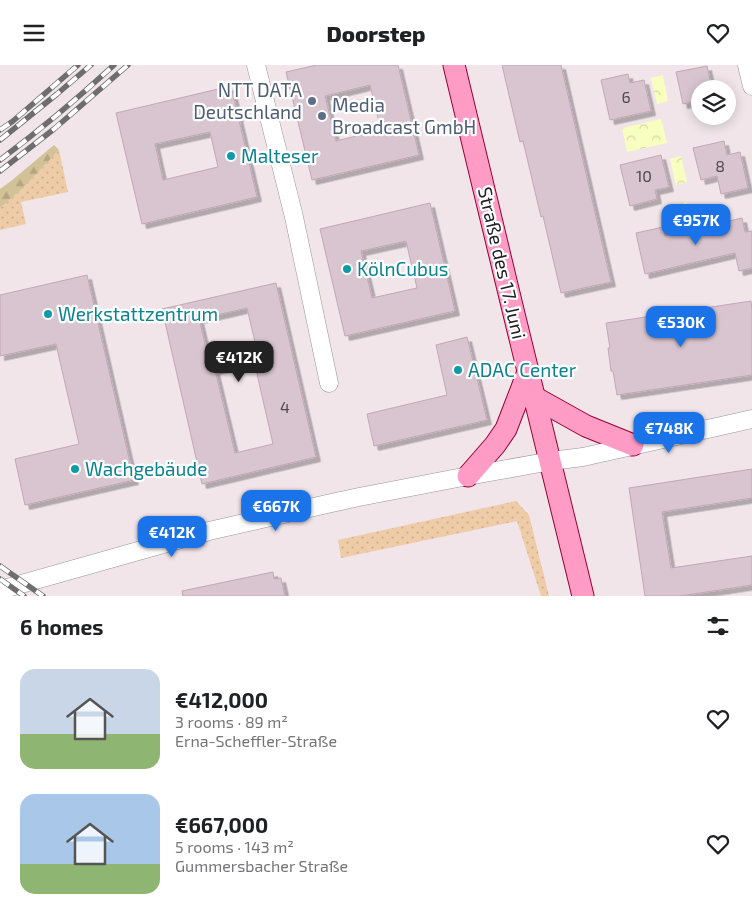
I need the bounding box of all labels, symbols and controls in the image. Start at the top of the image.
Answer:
icon: menu [20,19,48,47]
icon: heart [704,19,732,47]
text: Doorstep [327,20,425,46]
place label: NTT DATA Deutschland [193,78,302,123]
map controls [691,80,736,125]
button: layers [691,80,736,125]
house number: 6 [621,87,631,106]
place label: Media Broadcast GmbH [332,93,476,138]
marker: NTT DATA Deutschland [306,95,318,107]
marker: Media Broadcast GmbH [316,110,328,122]
place label: Malteser [241,144,319,167]
marker: Malteser [225,150,237,162]
house number: 8 [715,156,725,175]
house number: 10 [636,166,652,185]
street label: Straße des 17. Juni [474,184,531,341]
pin: €957K [661,203,731,246]
text: €957K [672,210,720,229]
place label: KölnCubus [357,257,448,280]
marker: KölnCubus [341,263,353,275]
place label: Werkstattzentrum [58,302,218,325]
pin: €530K [646,305,716,348]
marker: Werkstattzentrum [42,308,54,320]
text: €530K [657,312,705,331]
pin: €412K [204,341,274,383]
text: €412K [216,347,262,366]
place label: ADAC Center [468,358,577,381]
marker: ADAC Center [452,364,464,376]
house number: 4 [280,397,290,416]
pin: €748K [634,411,704,454]
text: €748K [644,418,694,437]
place label: Wachgebäude [85,457,207,480]
marker: Wachgebäude [69,463,81,475]
pin: €667K [241,489,311,532]
text: €667K [252,496,300,515]
pin: €412K [137,515,207,558]
text: €412K [149,522,195,541]
icon: filters [704,612,732,640]
text: 6 homes [20,614,103,639]
text: €412,000 [175,687,268,712]
icon: home [60,689,120,749]
icon: heart [704,705,732,733]
text: 3 rooms · 89 m² [175,712,288,731]
text: Erna-Scheffler-Straße [175,731,337,750]
text: €667,000 [175,812,268,837]
icon: home [60,814,120,874]
icon: heart [704,830,732,858]
text: 5 rooms · 143 m² [175,837,294,856]
text: Gummersbacher Straße [175,856,348,875]

